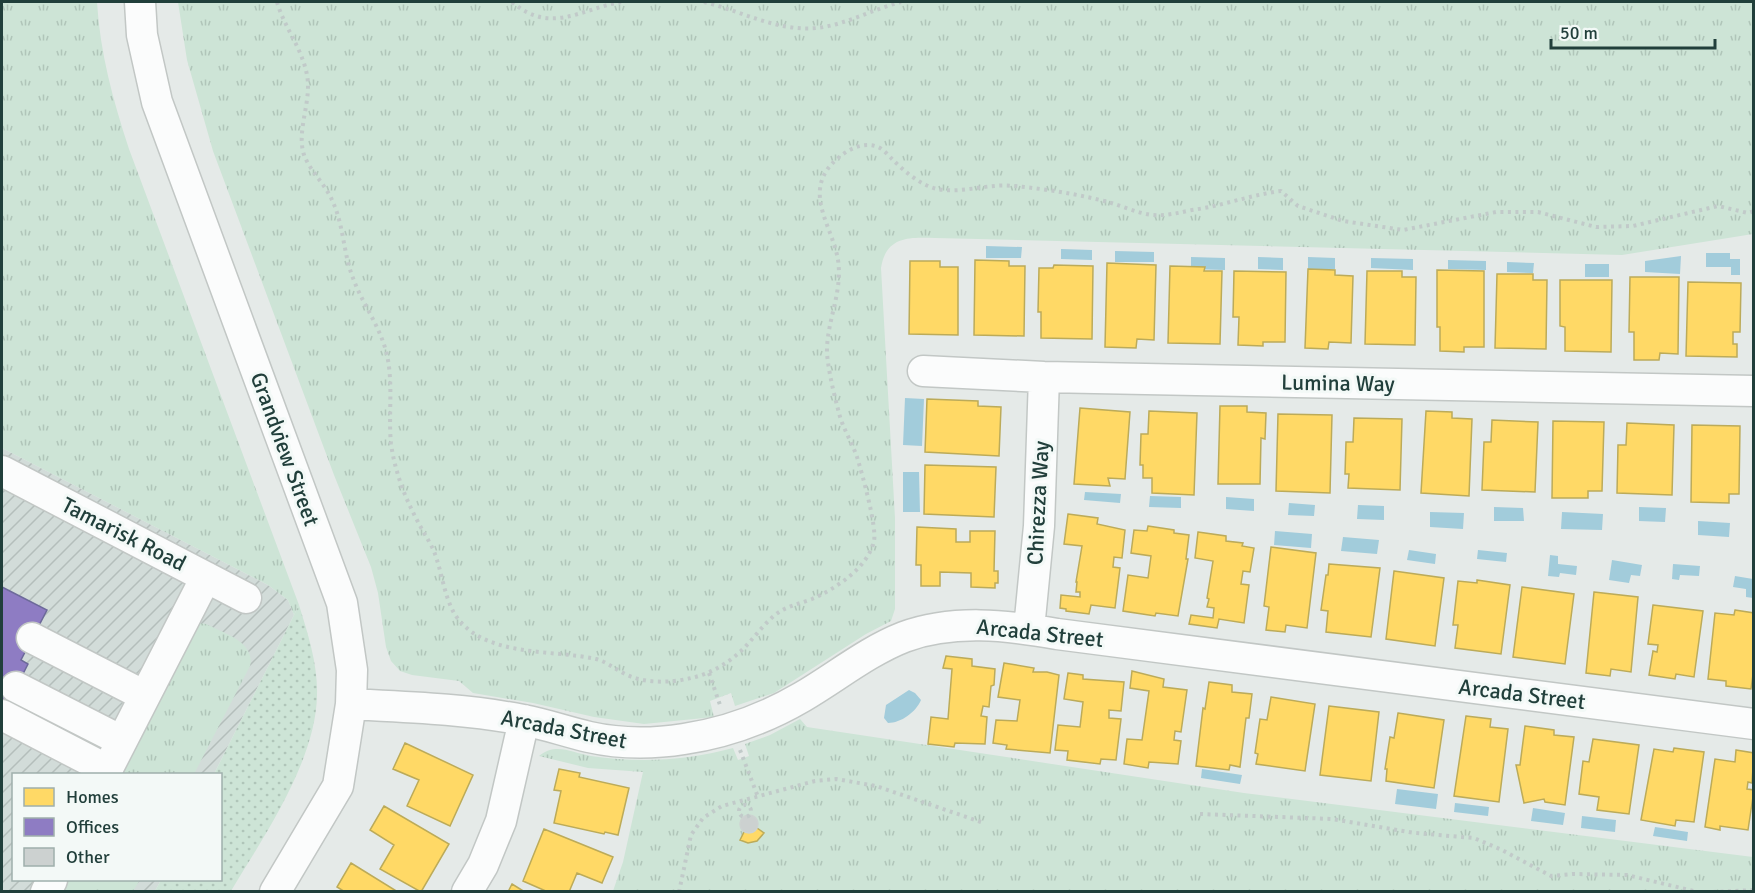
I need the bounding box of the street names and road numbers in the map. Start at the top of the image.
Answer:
street label: Grandview Street [245,369,325,530]
street label: Lumina Way [1281,369,1396,398]
street label: Chirezza Way [1021,439,1055,566]
street label: Tamarisk Road [57,491,191,577]
street label: Arcada Street [975,613,1105,653]
street label: Arcada Street [1457,673,1587,715]
street label: Arcada Street [499,704,629,754]

